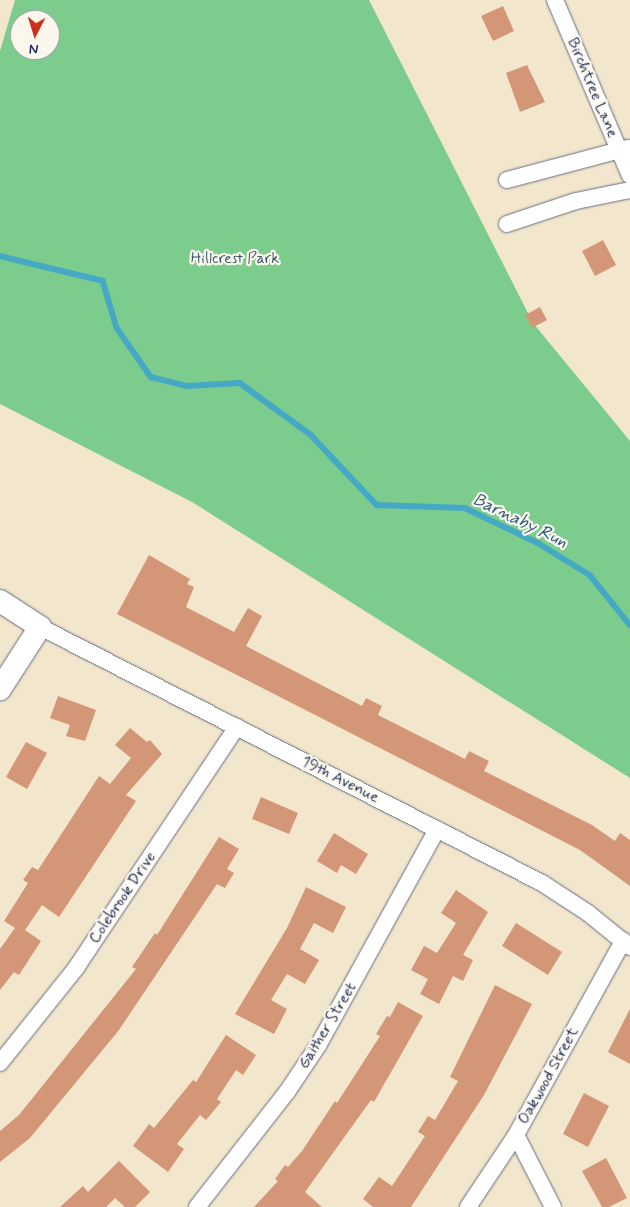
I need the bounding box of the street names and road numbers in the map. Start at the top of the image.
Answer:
street label: Birchtree Lane [563,36,621,140]
street label: 19th Avenue [298,752,382,808]
street label: Colebrook Drive [86,849,160,947]
street label: Gaither Street [294,978,362,1074]
street label: Oakwood Street [514,1024,584,1128]

